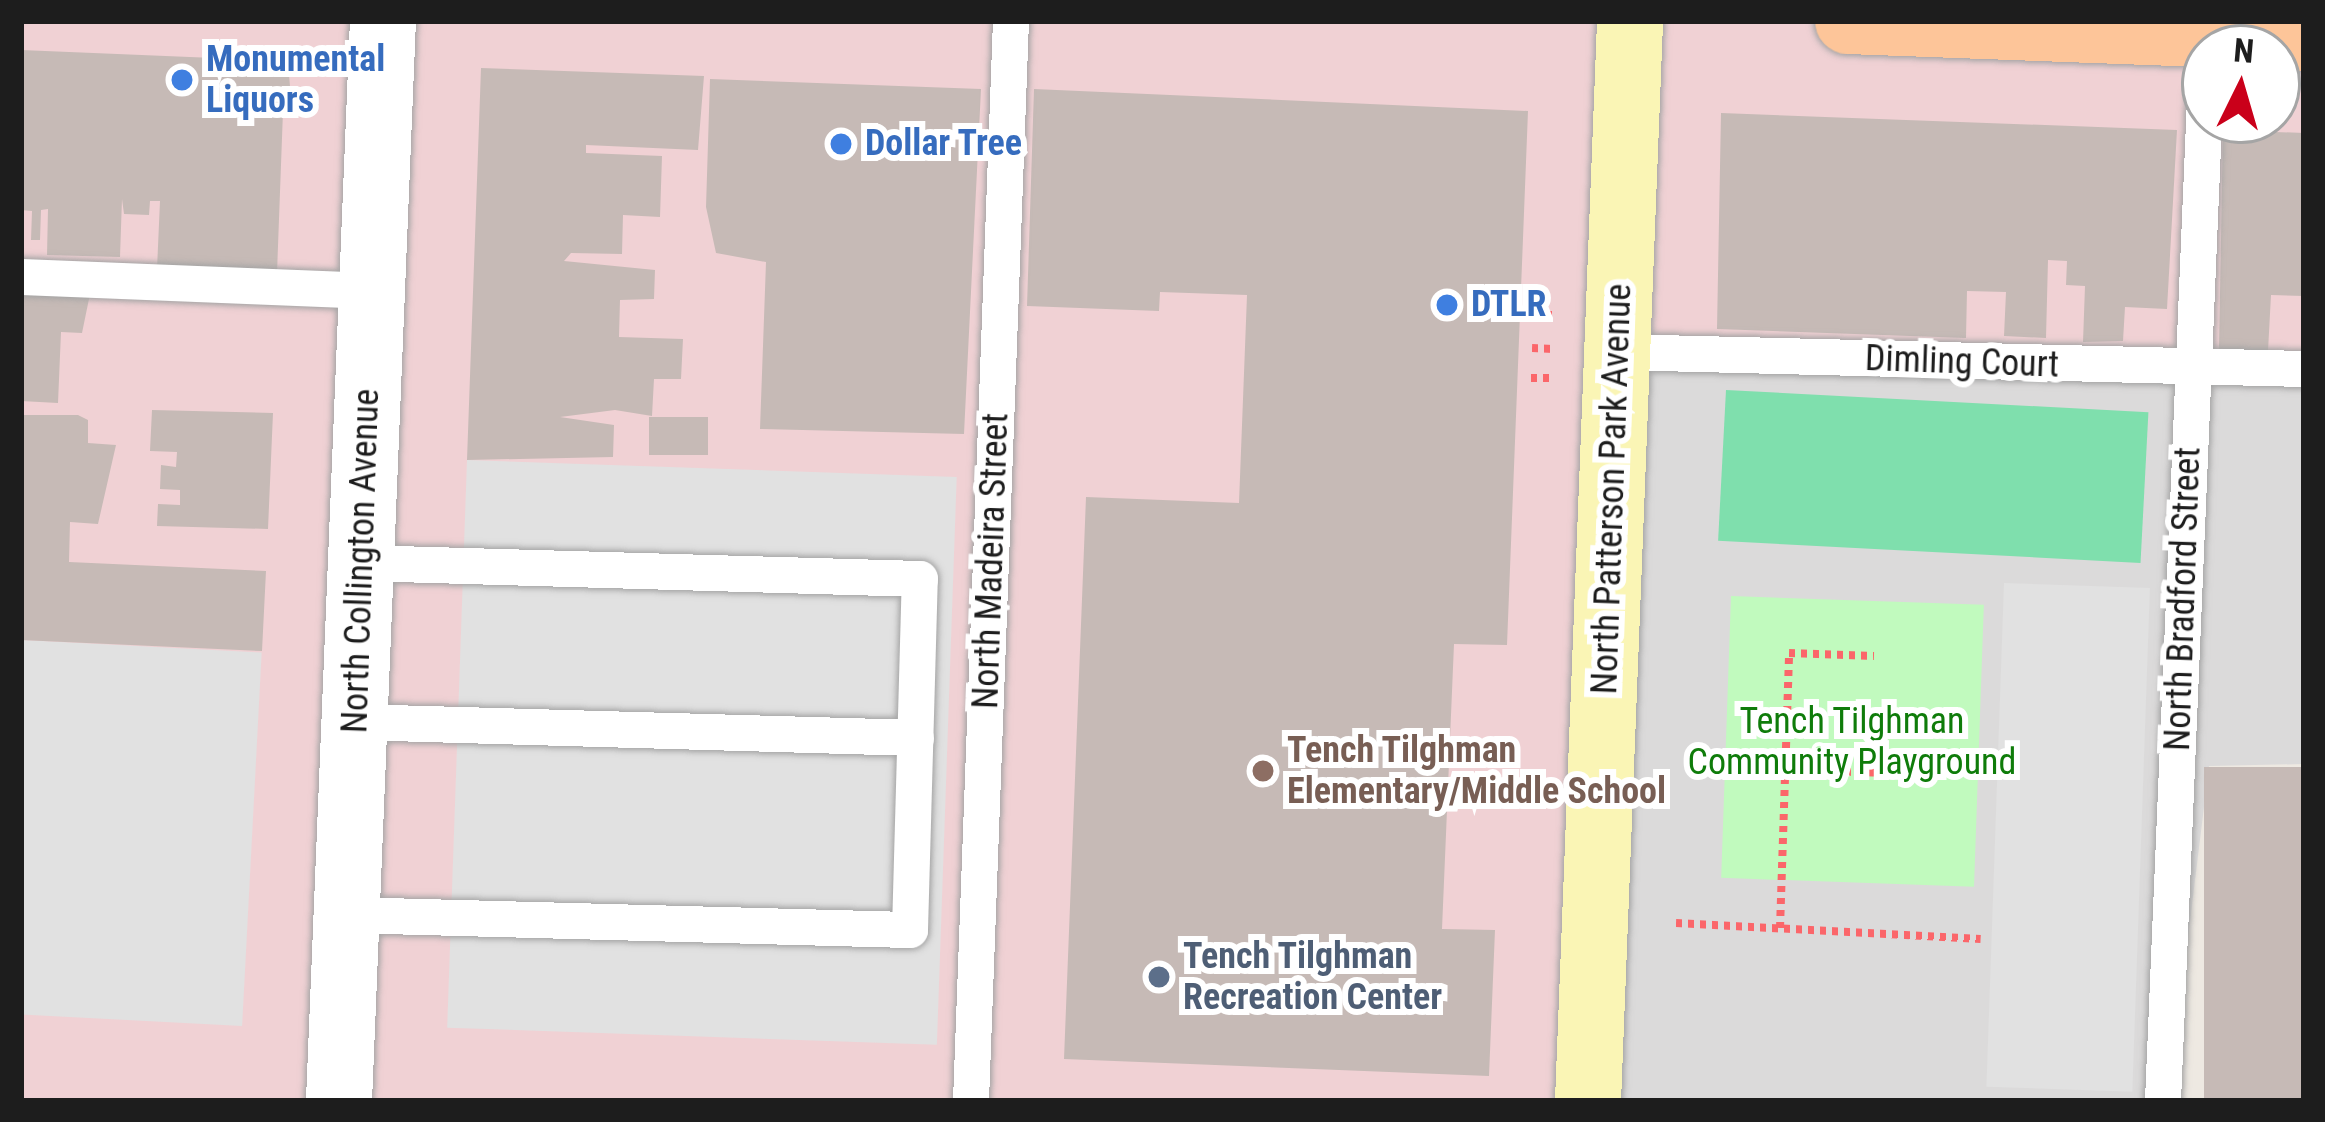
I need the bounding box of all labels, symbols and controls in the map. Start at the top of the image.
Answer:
north arrow [2181,24,2301,144]
text: N [2232,30,2256,71]
place label: Monumental Liquors [206,37,385,122]
marker: Monumental Liquors [169,67,195,93]
place label: Dollar Tree [865,122,1023,166]
marker: Dollar Tree [828,131,854,157]
place label: DTLR [1471,283,1547,327]
street label: North Patterson Park Avenue [1583,283,1641,695]
marker: DTLR [1434,292,1460,318]
street label: Dimling Court [1864,337,2060,387]
street label: North Collington Avenue [333,388,389,734]
street label: North Madeira Street [964,412,1018,710]
street label: North Bradford Street [2156,446,2210,752]
park label: Tench Tilghman Community Playground [1688,699,2016,784]
place label: Tench Tilghman Elementary/Middle School [1287,728,1666,813]
marker: Tench Tilghman Elementary/Middle School [1250,758,1276,784]
place label: Tench Tilghman Recreation Center [1183,934,1442,1019]
marker: Tench Tilghman Recreation Center [1146,964,1172,990]

